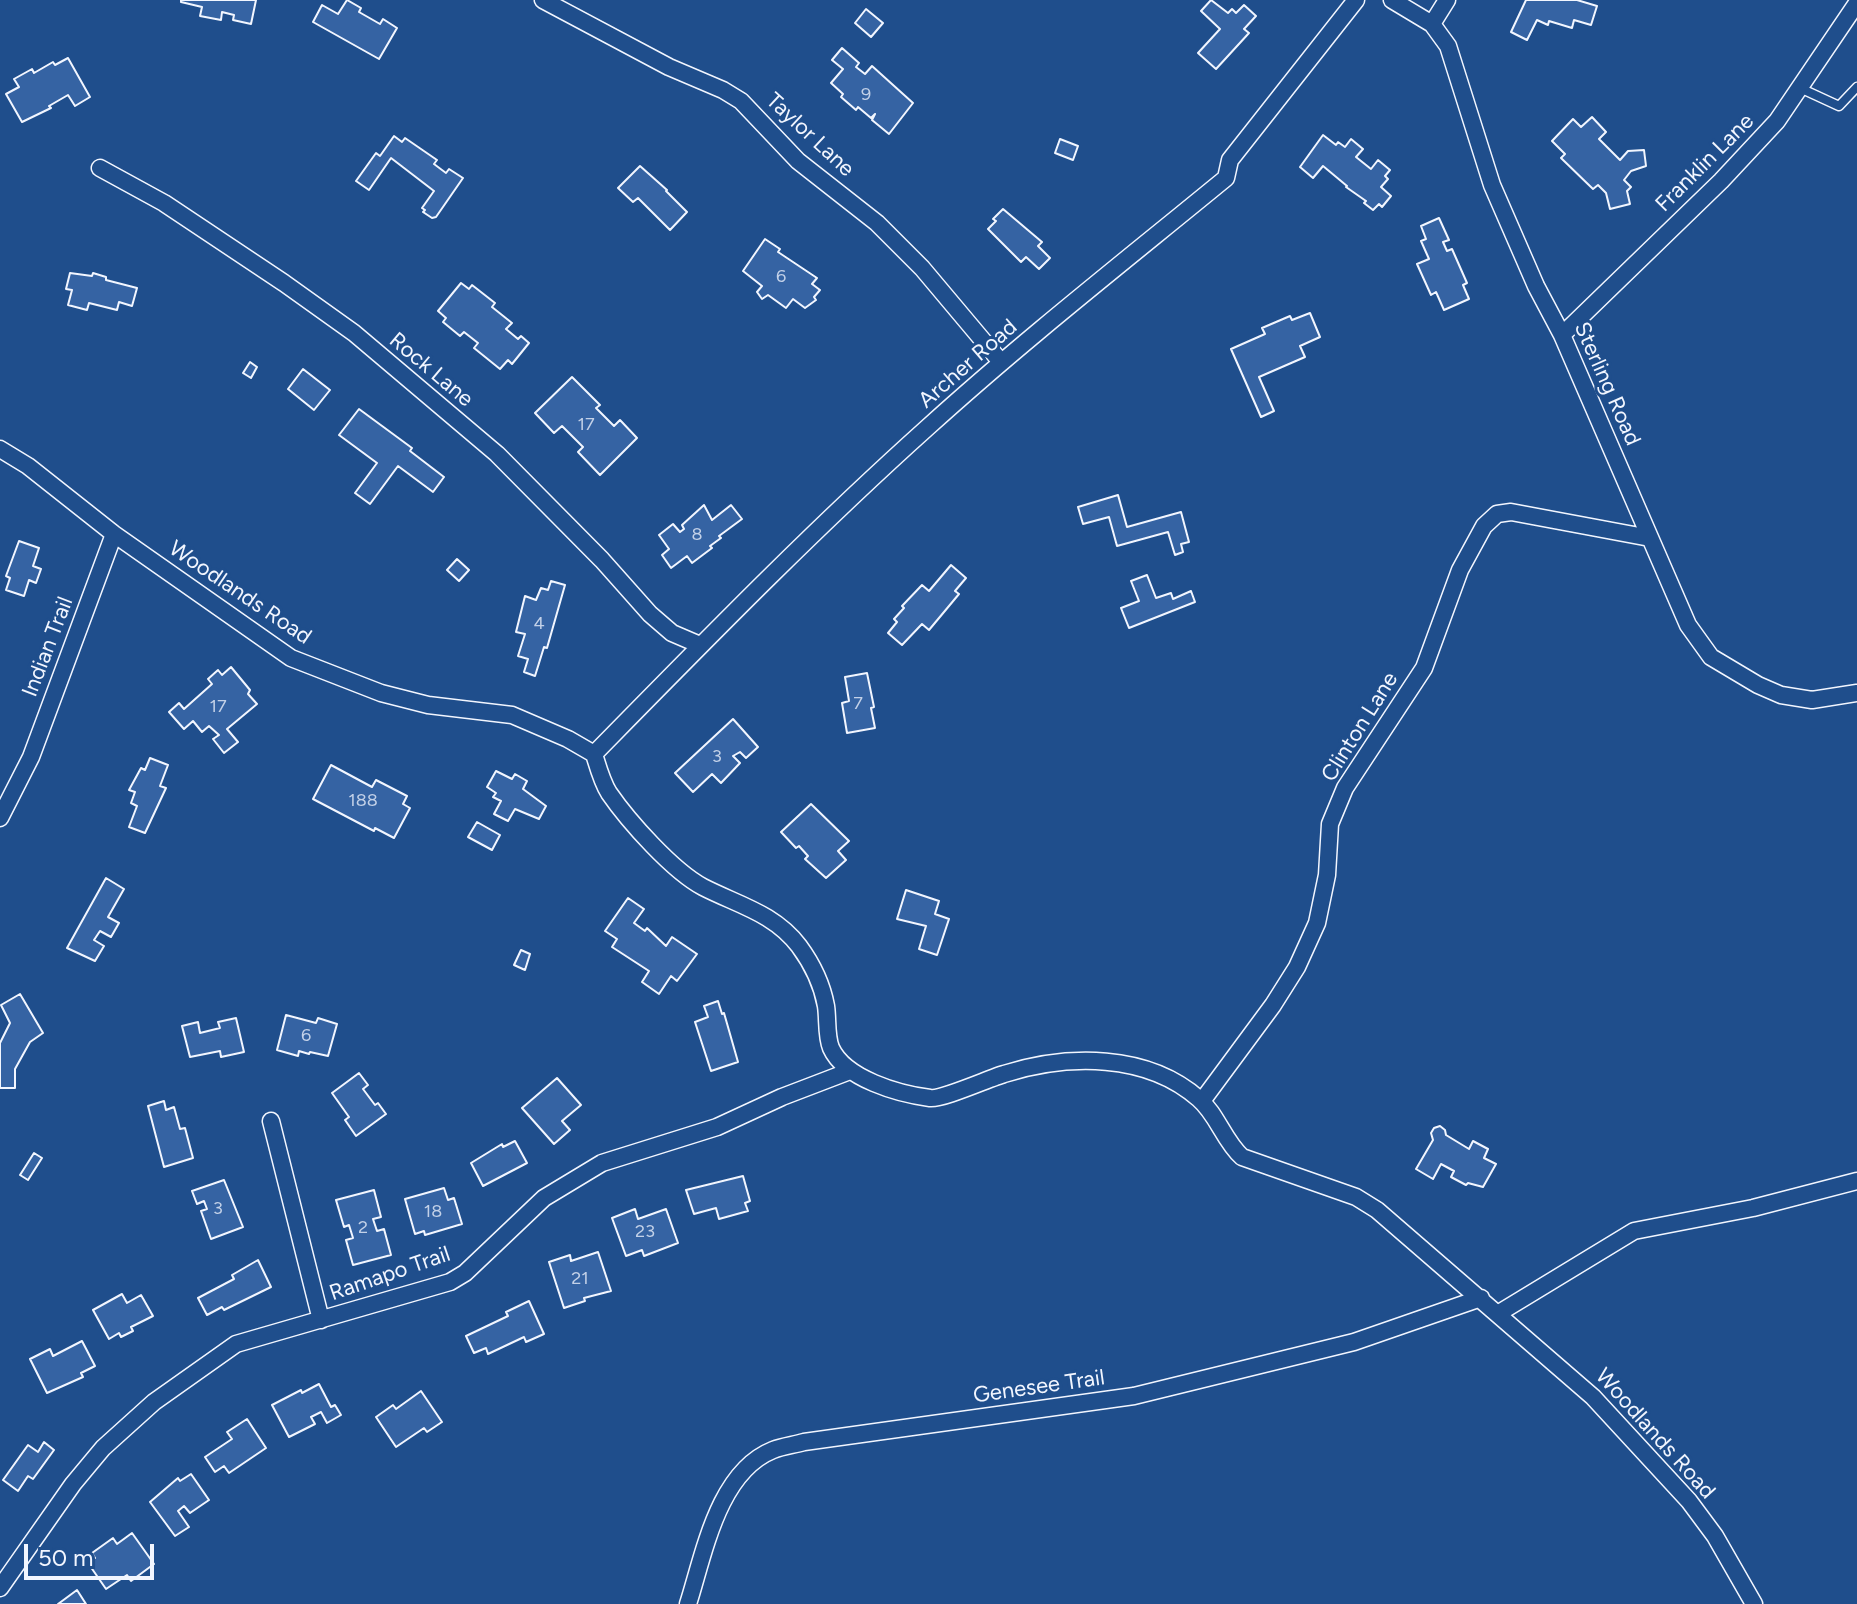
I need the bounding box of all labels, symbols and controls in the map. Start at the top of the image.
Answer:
house number: 9 [861,84,871,106]
street label: Taylor Lane [760,88,860,182]
street label: Franklin Lane [1650,108,1760,218]
house number: 6 [776,266,786,288]
street label: Archer Road [913,314,1023,414]
street label: Sterling Road [1568,318,1646,450]
street label: Rock Lane [384,327,478,413]
house number: 17 [577,414,595,436]
house number: 8 [691,524,703,546]
street label: Woodlands Road [164,536,316,650]
street label: Indian Trail [17,593,79,701]
house number: 4 [533,613,545,635]
street label: Clinton Lane [1316,668,1404,786]
house number: 7 [853,693,863,715]
house number: 17 [209,696,227,718]
house number: 3 [712,746,722,768]
house number: 188 [348,790,378,812]
house number: 6 [301,1025,311,1047]
house number: 3 [213,1198,223,1220]
house number: 18 [424,1201,442,1223]
house number: 2 [358,1217,368,1239]
house number: 23 [635,1221,655,1243]
street label: Ramapo Trail [326,1241,454,1307]
house number: 21 [571,1268,589,1290]
street label: Woodlands Road [1590,1363,1720,1505]
street label: Genesee Trail [972,1365,1106,1409]
scale bar [28,1528,158,1578]
text: 50 m [38,1543,94,1572]

